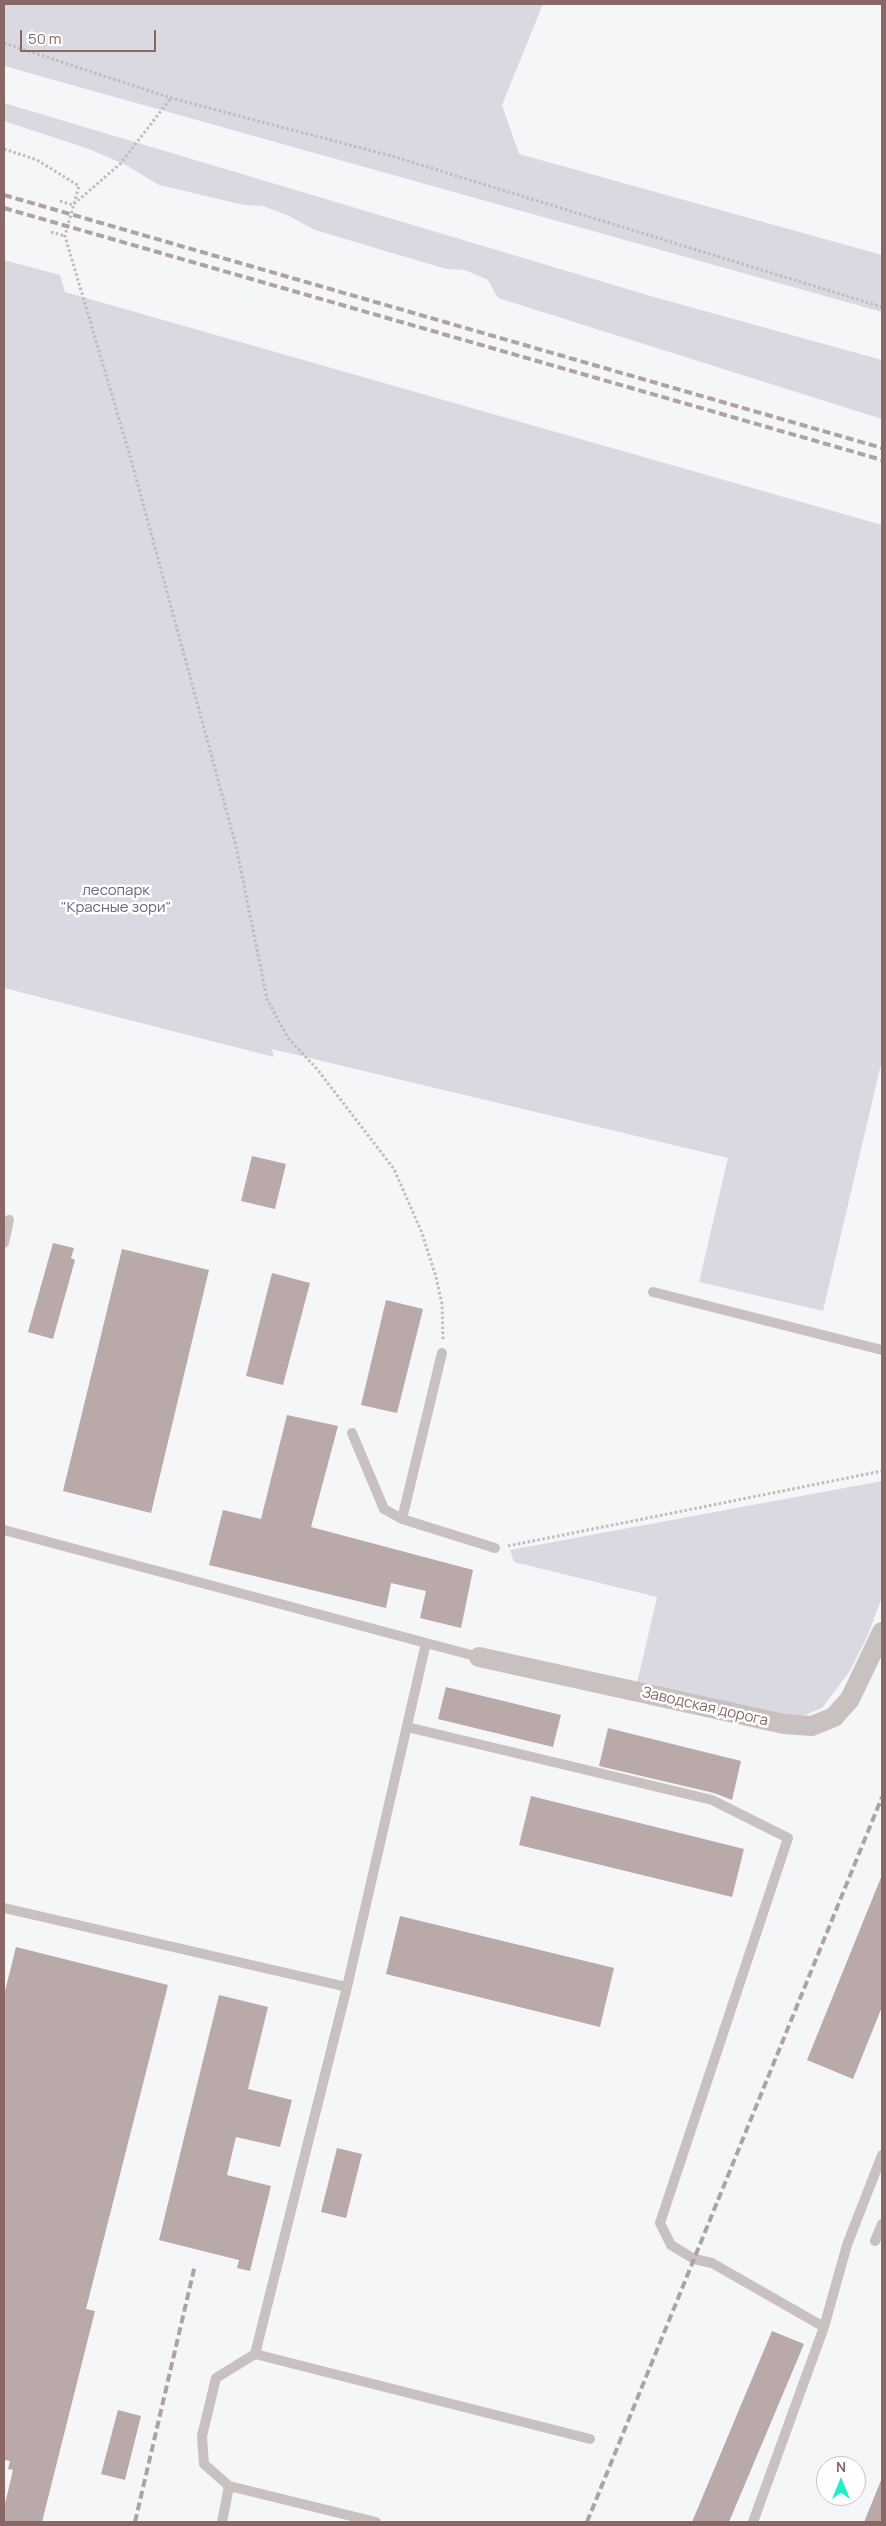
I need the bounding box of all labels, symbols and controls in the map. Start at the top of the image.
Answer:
scale bar [22,20,159,52]
text: 50 m [28,28,62,49]
park label: лесопарк "Красные зори" [61,882,171,917]
street label: Заводская дорога [640,1684,770,1730]
north arrow [816,2456,866,2506]
text: N [836,2457,846,2476]

